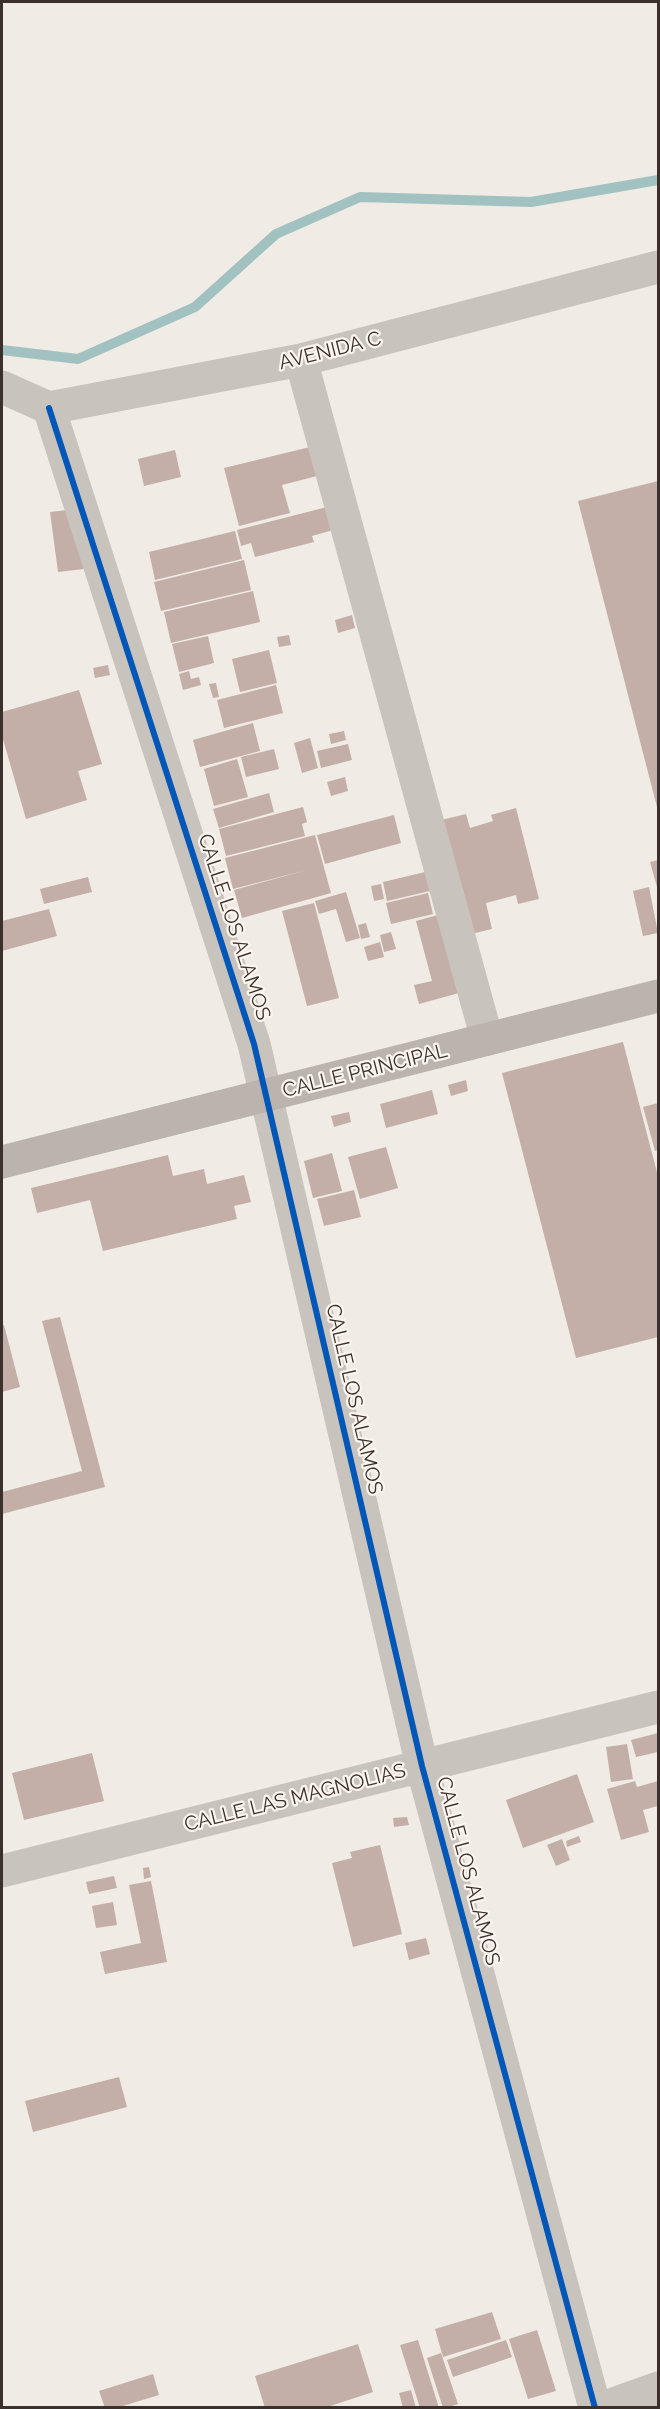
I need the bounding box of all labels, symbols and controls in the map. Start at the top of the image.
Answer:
street label: AVENIDA C [276,327,384,375]
street label: CALLE LOS ALAMOS [193,831,275,1023]
street label: CALLE PRINCIPAL [280,1039,450,1103]
street label: CALLE LOS ALAMOS [320,1302,388,1496]
street label: CALLE LAS MAGNOLIAS [182,1759,408,1837]
street label: CALLE LOS ALAMOS [431,1774,505,1968]

